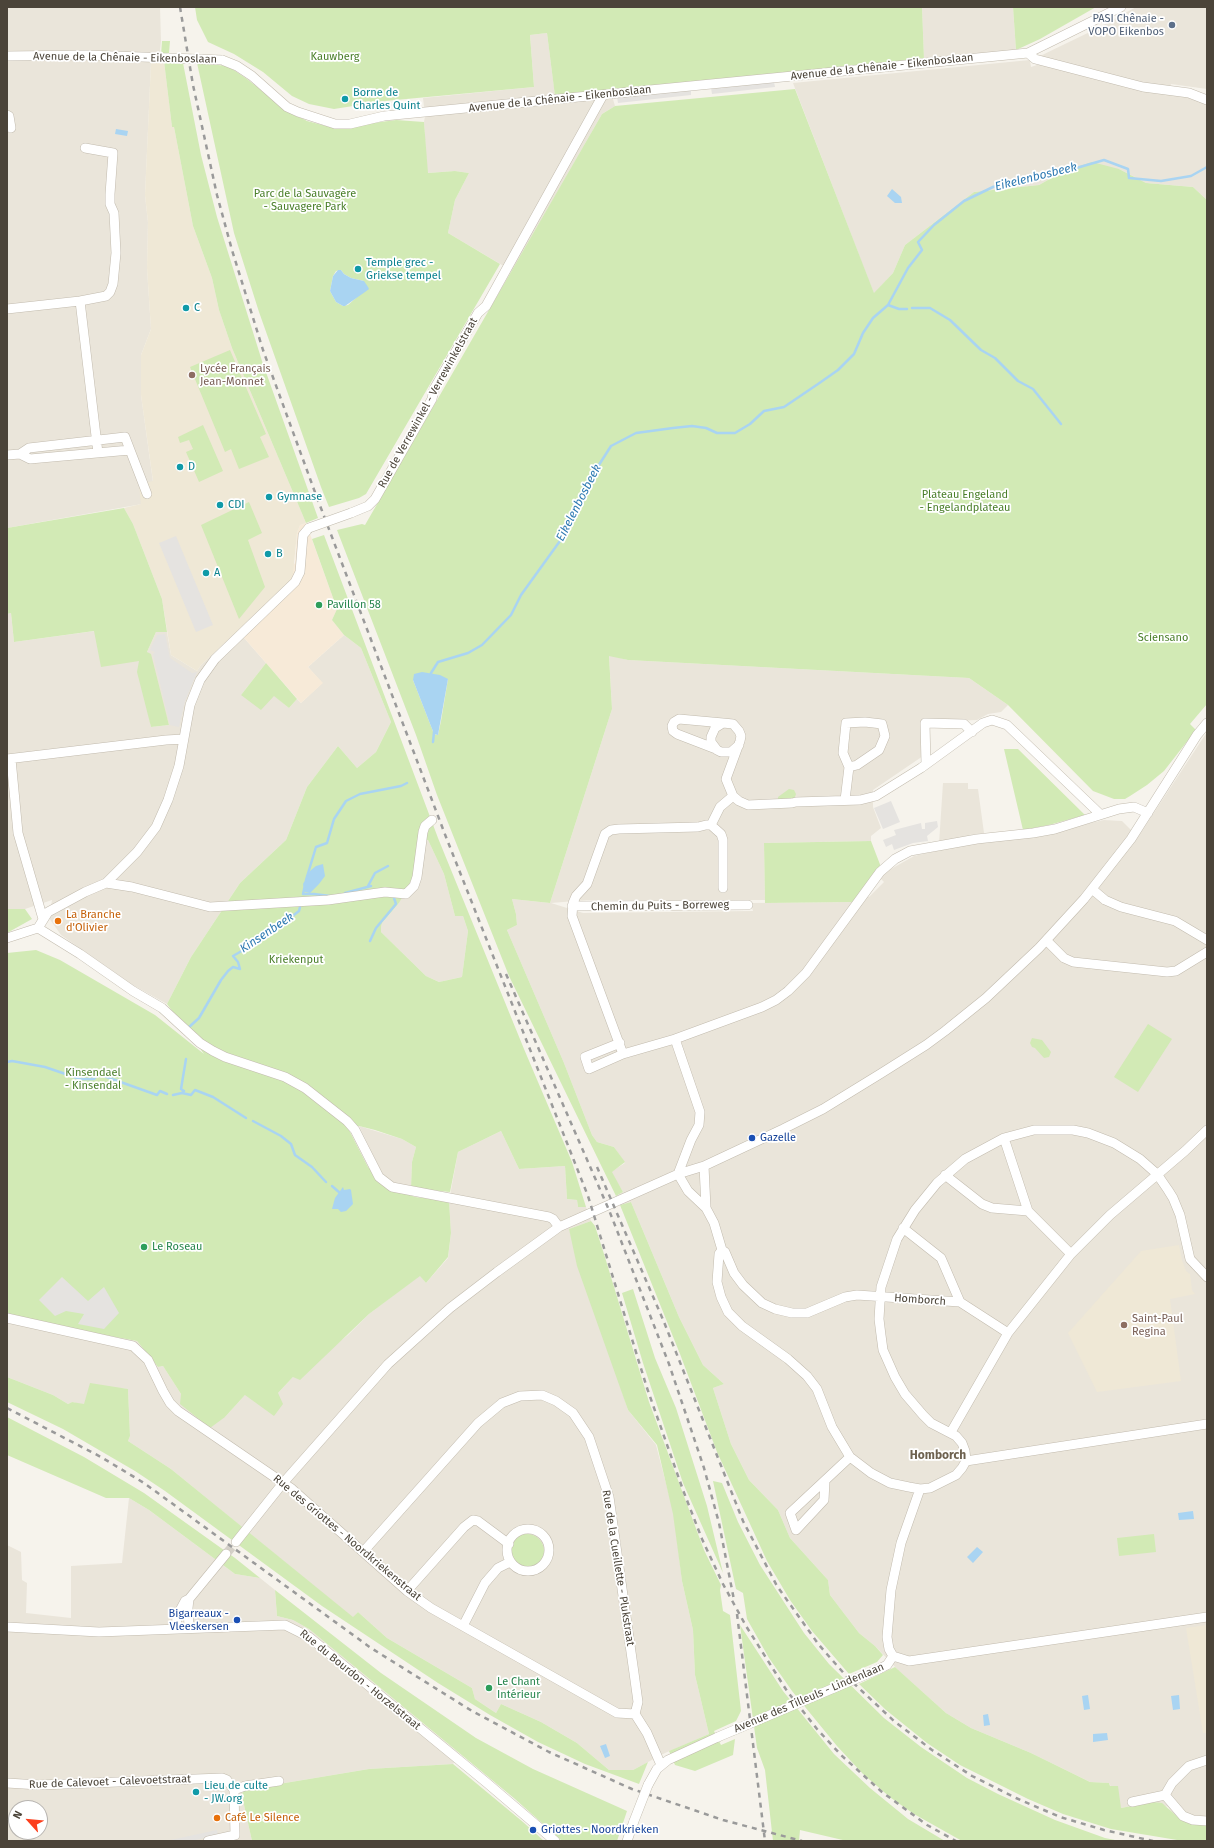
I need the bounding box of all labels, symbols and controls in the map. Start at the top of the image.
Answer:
place label: PASI Chênaie - VOPO Eikenbos [1088,12,1164,38]
marker: PASI Chênaie - VOPO Eikenbos [1167,20,1177,30]
street label: Avenue de la Chênaie - Eikenboslaan [33,50,217,66]
park label: Kauwberg [310,50,360,64]
street label: Avenue de la Chênaie - Eikenboslaan [790,51,974,83]
street label: Avenue de la Chênaie - Eikenboslaan [468,83,652,115]
place label: Borne de Charles Quint [353,86,420,112]
marker: Borne de Charles Quint [340,94,350,104]
water label: Eikelenbosbeek [993,160,1079,194]
park label: Parc de la Sauvagère - Sauvagere Park [254,187,356,213]
place label: Temple grec - Griekse tempel [366,256,441,282]
marker: Temple grec - Griekse tempel [353,264,363,274]
place label: C [194,301,200,315]
marker: C [181,303,191,313]
street label: Rue de Verrewinkel - Verrewinkelstraat [375,315,481,491]
place label: Lycée Français Jean-Monnet [200,362,271,388]
marker: Lycée Français Jean-Monnet [187,370,197,380]
place label: D [188,460,195,474]
marker: D [175,462,185,472]
water label: Eikelenbosbeek [553,462,605,544]
park label: Plateau Engeland - Engelandplateau [919,488,1011,514]
place label: Gymnase [277,490,322,504]
marker: Gymnase [264,492,274,502]
place label: CDI [228,498,244,512]
marker: CDI [215,500,225,510]
place label: B [276,547,283,561]
marker: B [263,549,273,559]
place label: A [214,566,220,580]
marker: A [201,568,211,578]
place label: Pavillon 58 [327,598,381,612]
marker: Pavillon 58 [314,600,324,610]
park label: Sciensano [1138,631,1188,645]
street label: Chemin du Puits - Borreweg [591,898,729,914]
place label: La Branche d'Olivier [66,908,121,934]
water label: Kinsenbeek [237,910,297,956]
marker: La Branche d'Olivier [53,916,63,926]
park label: Kriekenput [269,953,323,967]
park label: Kinsendael - Kinsendal [65,1066,121,1092]
place label: Gazelle [760,1131,796,1145]
marker: Gazelle [747,1133,757,1143]
place label: Le Roseau [152,1240,202,1254]
marker: Le Roseau [139,1242,149,1252]
street label: Homborch [894,1292,946,1308]
place label: Saint-Paul Regina [1132,1312,1183,1338]
marker: Saint-Paul Regina [1119,1320,1129,1330]
district label: Homborch [910,1449,966,1463]
street label: Rue des Griottes - Noordkriekenstraat [270,1472,424,1604]
street label: Rue de la Cueillette - Plukstraat [599,1489,637,1647]
place label: Bigarreaux - Vleeskersen [169,1607,229,1633]
marker: Bigarreaux - Vleeskersen [232,1615,242,1625]
street label: Rue du Bourdon - Horzelstraat [297,1627,423,1733]
street label: Avenue des Tilleuls - Lindenlaan [732,1660,886,1736]
place label: Le Chant Intérieur [497,1675,540,1701]
marker: Le Chant Intérieur [484,1683,494,1693]
street label: Rue de Calevoet - Calevoetstraat [29,1773,191,1791]
place label: Lieu de culte - JW.org [204,1779,268,1805]
marker: Lieu de culte - JW.org [191,1787,201,1797]
north arrow [8,1800,48,1840]
text: N [10,1809,25,1821]
place label: Café Le Silence [225,1811,299,1825]
marker: Café Le Silence [212,1813,222,1823]
place label: Griottes - Noordkrieken [541,1823,659,1837]
marker: Griottes - Noordkrieken [528,1825,538,1835]

